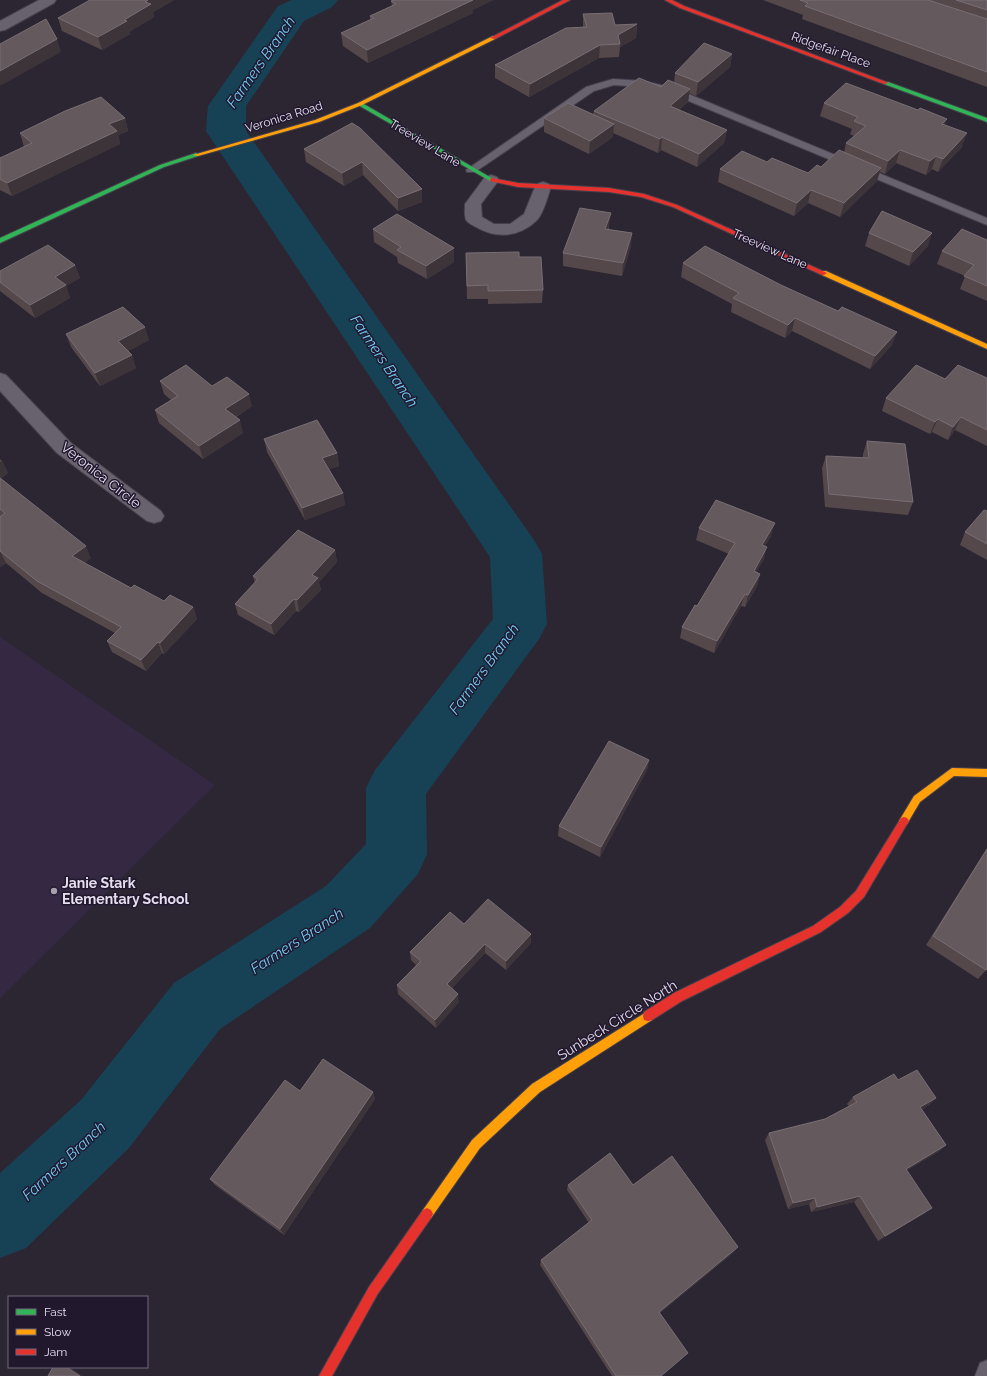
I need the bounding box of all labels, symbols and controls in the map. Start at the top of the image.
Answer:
water label: Farmers Branch [223,13,299,111]
street label: Ridgefair Place [790,29,872,71]
street label: Veronica Road [244,99,324,135]
street label: Treeview Lane [387,116,463,170]
street label: Treeview Lane [731,226,809,272]
water label: Farmers Branch [346,311,422,411]
street label: Veronica Circle [58,439,144,511]
water label: Farmers Branch [445,620,523,718]
place label: Janie Stark Elementary School [62,875,190,907]
marker: Janie Stark Elementary School [49,886,59,896]
water label: Farmers Branch [247,904,347,978]
street label: Sunbeck Circle North [554,977,680,1063]
water label: Farmers Branch [19,1118,109,1204]
legend [8,1296,148,1368]
text: Fast [44,1305,67,1319]
text: Slow [44,1325,71,1339]
text: Jam [44,1345,67,1359]

